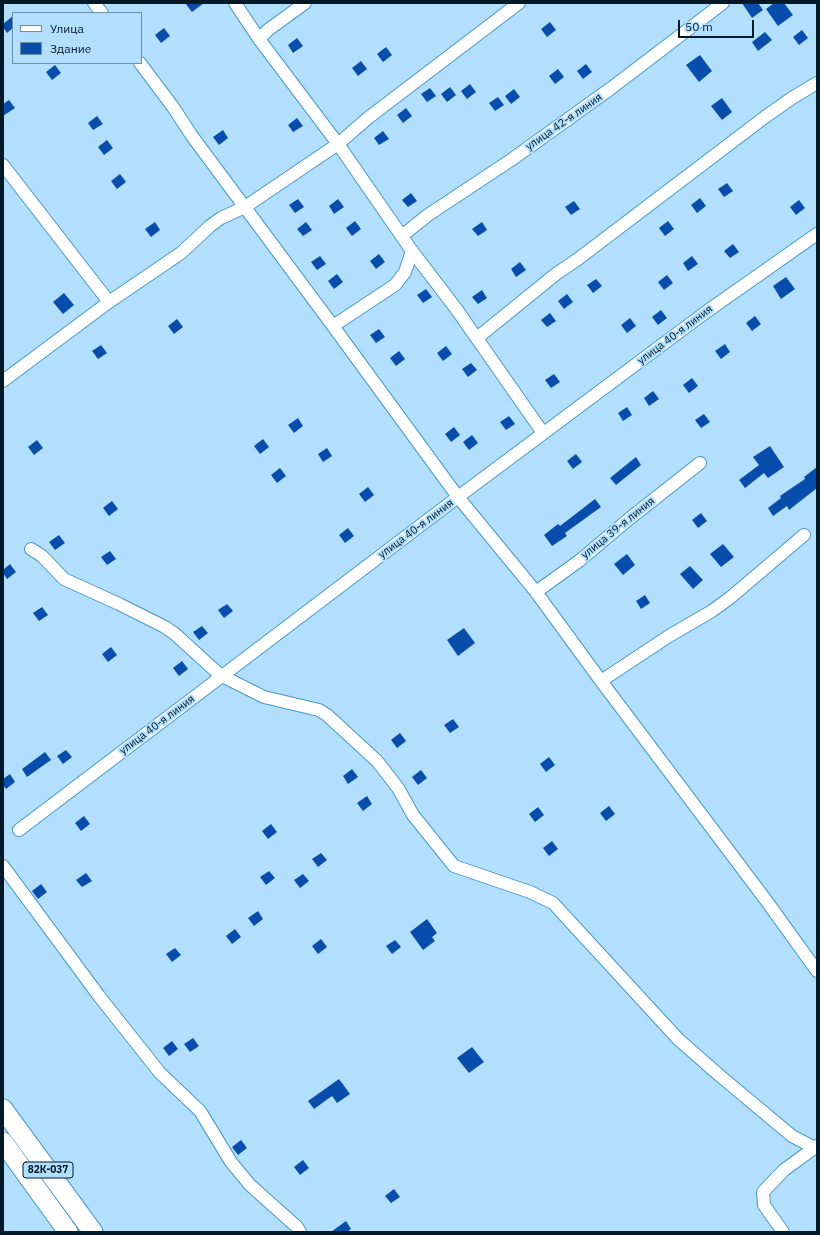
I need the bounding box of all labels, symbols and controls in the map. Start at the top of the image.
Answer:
legend [12,12,142,64]
scale bar [680,12,756,38]
text: 50 m [685,19,713,34]
text: Улица [50,21,84,36]
text: Здание [50,41,91,56]
street label: улица 42-я линия [523,91,605,153]
street label: улица 40-я линия [635,302,715,368]
street label: улица 39-я линия [579,494,657,562]
street label: улица 40-я линия [376,496,456,562]
street label: улица 40-я линия [117,692,197,758]
road number: 82К-037 [23,1162,73,1178]

